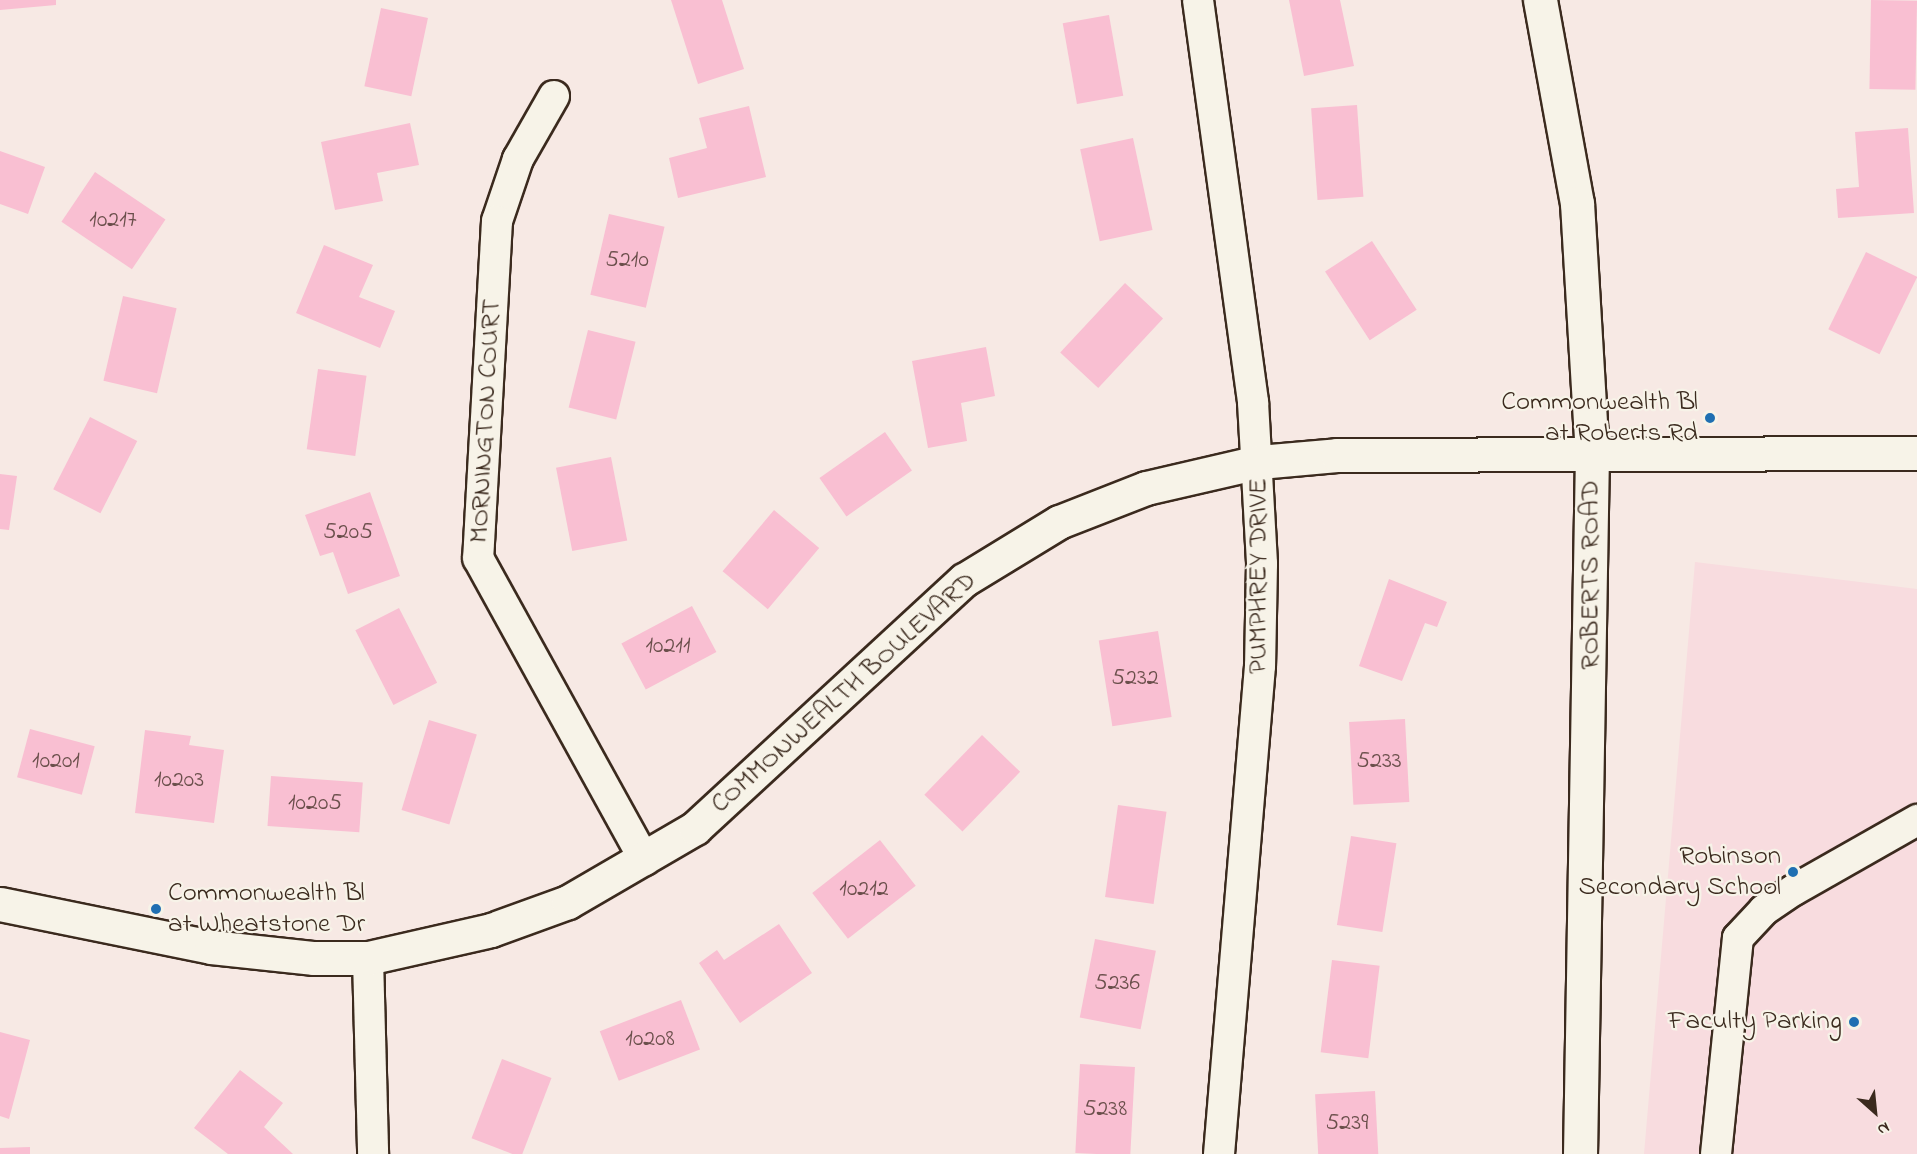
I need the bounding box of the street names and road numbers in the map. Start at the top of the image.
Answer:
street label: MORNINGTON COURT [463,298,509,544]
street label: PUMPHREY DRIVE [1243,478,1275,674]
street label: ROBERTS ROAD [1575,480,1607,670]
street label: COMMONWEALTH BOULEVARD [705,565,983,821]

